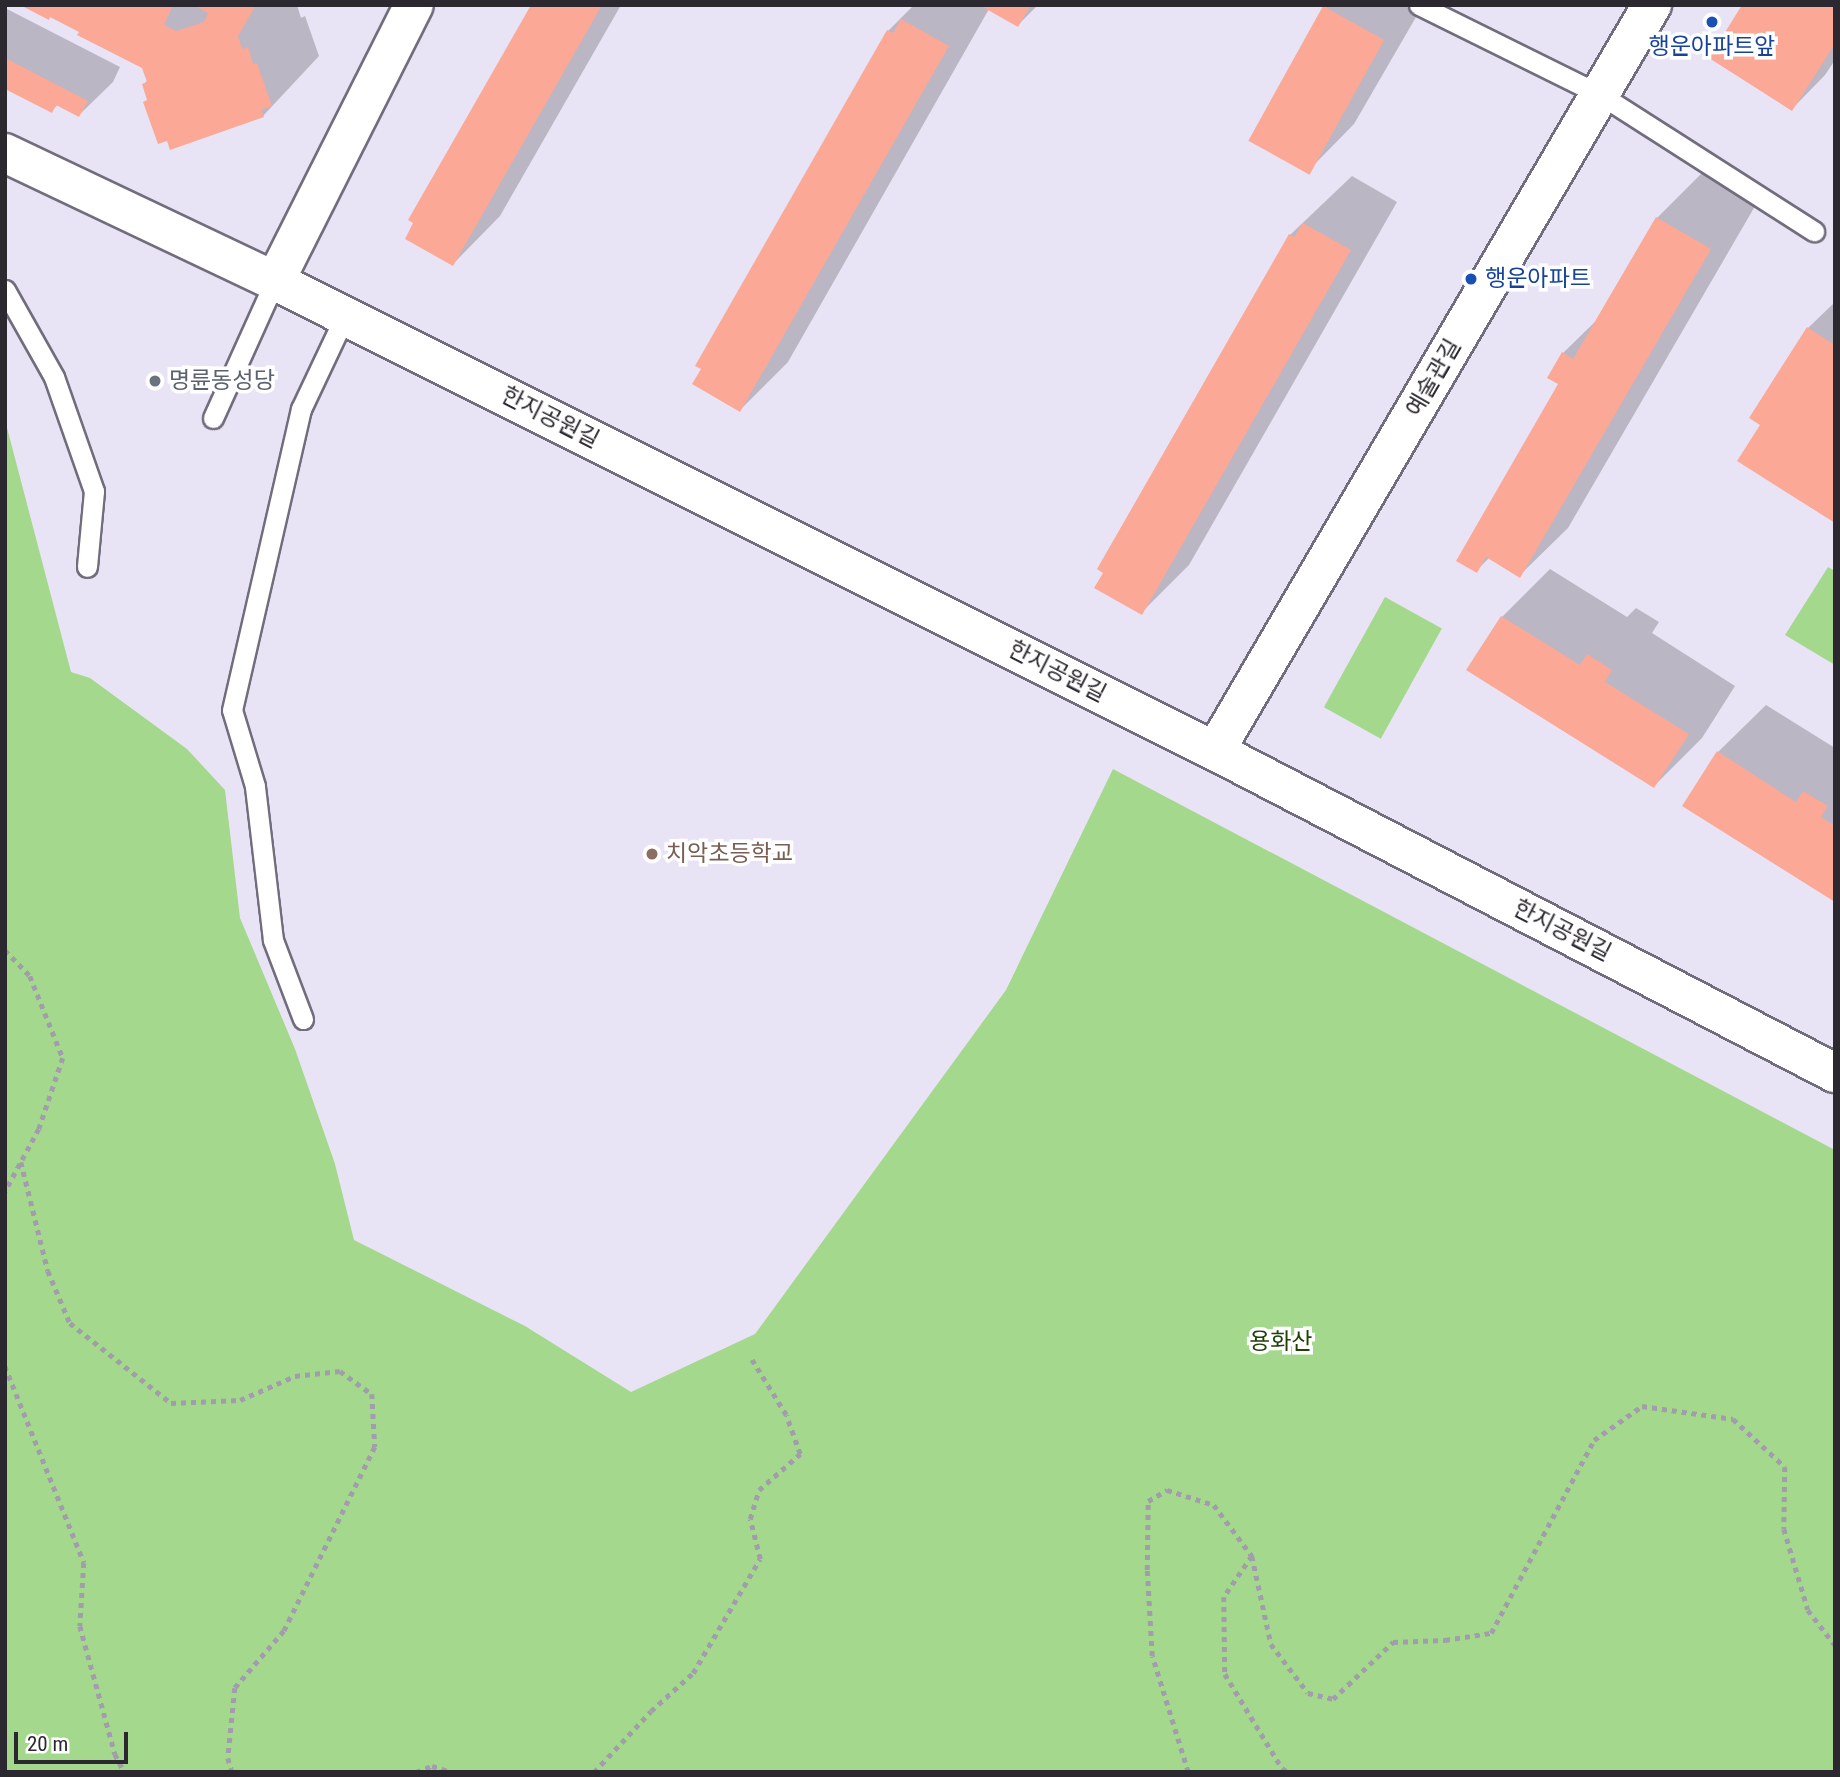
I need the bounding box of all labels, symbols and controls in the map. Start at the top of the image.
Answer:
marker: 행운아파트앞 [1704,14,1720,30]
place label: 행운아파트앞 [1649,33,1775,61]
place label: 행운아파트 [1485,265,1591,293]
marker: 행운아파트 [1463,271,1479,287]
street label: 예술관길 [1401,334,1467,422]
place label: 명륜동성당 [169,367,275,395]
marker: 명륜동성당 [147,373,163,389]
street label: 한지공원길 [497,382,603,454]
street label: 한지공원길 [1004,636,1110,708]
place label: 치악초등학교 [666,840,793,868]
marker: 치악초등학교 [644,846,660,862]
street label: 한지공원길 [1509,895,1615,967]
park label: 용화산 [1249,1328,1313,1356]
scale bar [18,1718,131,1762]
text: 20 m [27,1732,68,1756]

